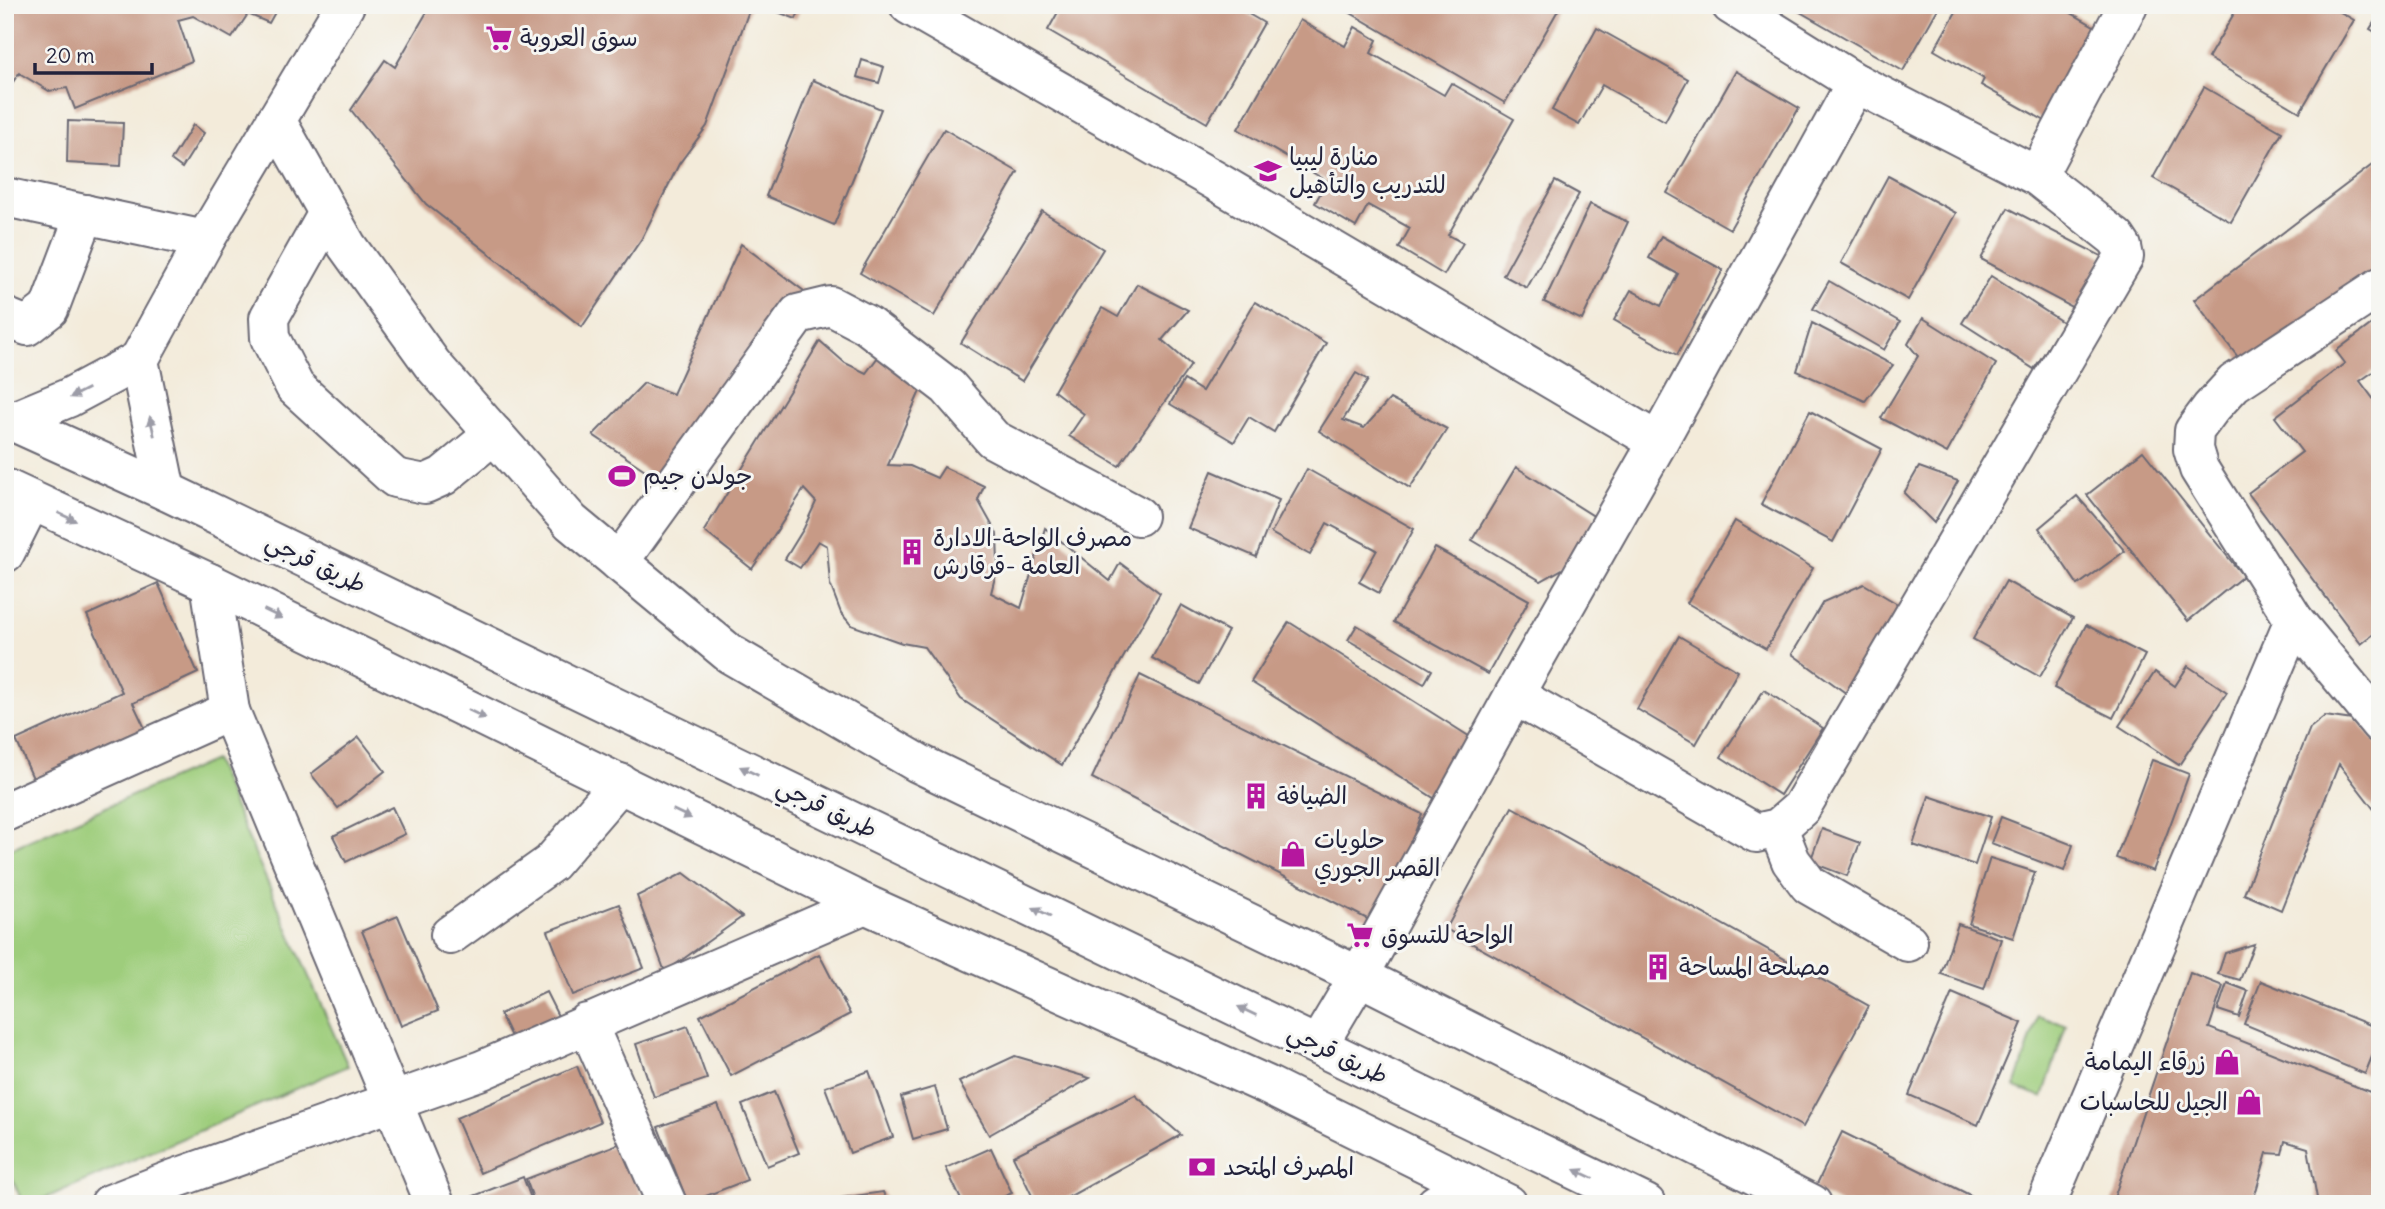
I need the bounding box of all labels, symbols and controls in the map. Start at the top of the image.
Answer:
place label: سوق العروبة [520,22,638,53]
supermarket icon: سوق العروبة [484,23,514,53]
scale bar [35,32,152,76]
text: 20 m [46,42,95,69]
place label: منارة ليبيا للتدريب والتأهيل [1289,141,1446,199]
school or university icon: منارة ليبيا للتدريب والتأهيل [1253,156,1283,186]
one-way arrow [69,387,89,398]
one-way arrow [146,415,157,437]
place label: جولدن جيم [643,460,752,494]
sports icon: جولدن جيم [607,461,637,491]
one-way arrow [57,511,77,523]
place label: مصرف الواحة-الادارة العامة -قرقارش [933,522,1132,580]
street label: طريق قرجي [258,525,371,605]
building icon: مصرف الواحة-الادارة العامة -قرقارش [897,537,927,567]
one-way arrow [263,608,283,619]
one-way arrow [467,708,487,719]
one-way arrow [739,765,759,777]
street label: طريق قرجي [769,770,882,850]
place label: الضيافة [1277,780,1347,810]
building icon: الضيافة [1241,781,1271,811]
one-way arrow [672,808,692,819]
place label: حلويات القصر الجوري [1314,824,1440,885]
shop icon: حلويات القصر الجوري [1278,839,1308,869]
one-way arrow [1032,906,1052,918]
place label: الواحة للتسوق [1381,919,1514,951]
supermarket icon: الواحة للتسوق [1345,920,1375,950]
place label: مصلحة المساحة [1679,951,1830,981]
building icon: مصلحة المساحة [1643,952,1673,982]
one-way arrow [1237,1005,1257,1016]
street label: طريق قرجي [1280,1016,1393,1096]
place label: زرقاء اليمامة [2085,1046,2206,1076]
shop icon: زرقاء اليمامة [2212,1047,2242,1077]
place label: الجيل للحاسبات [2080,1086,2228,1116]
shop icon: الجيل للحاسبات [2234,1087,2264,1117]
place label: المصرف المتحد [1223,1151,1354,1181]
bank icon: المصرف المتحد [1187,1152,1217,1182]
one-way arrow [1574,1168,1594,1180]

